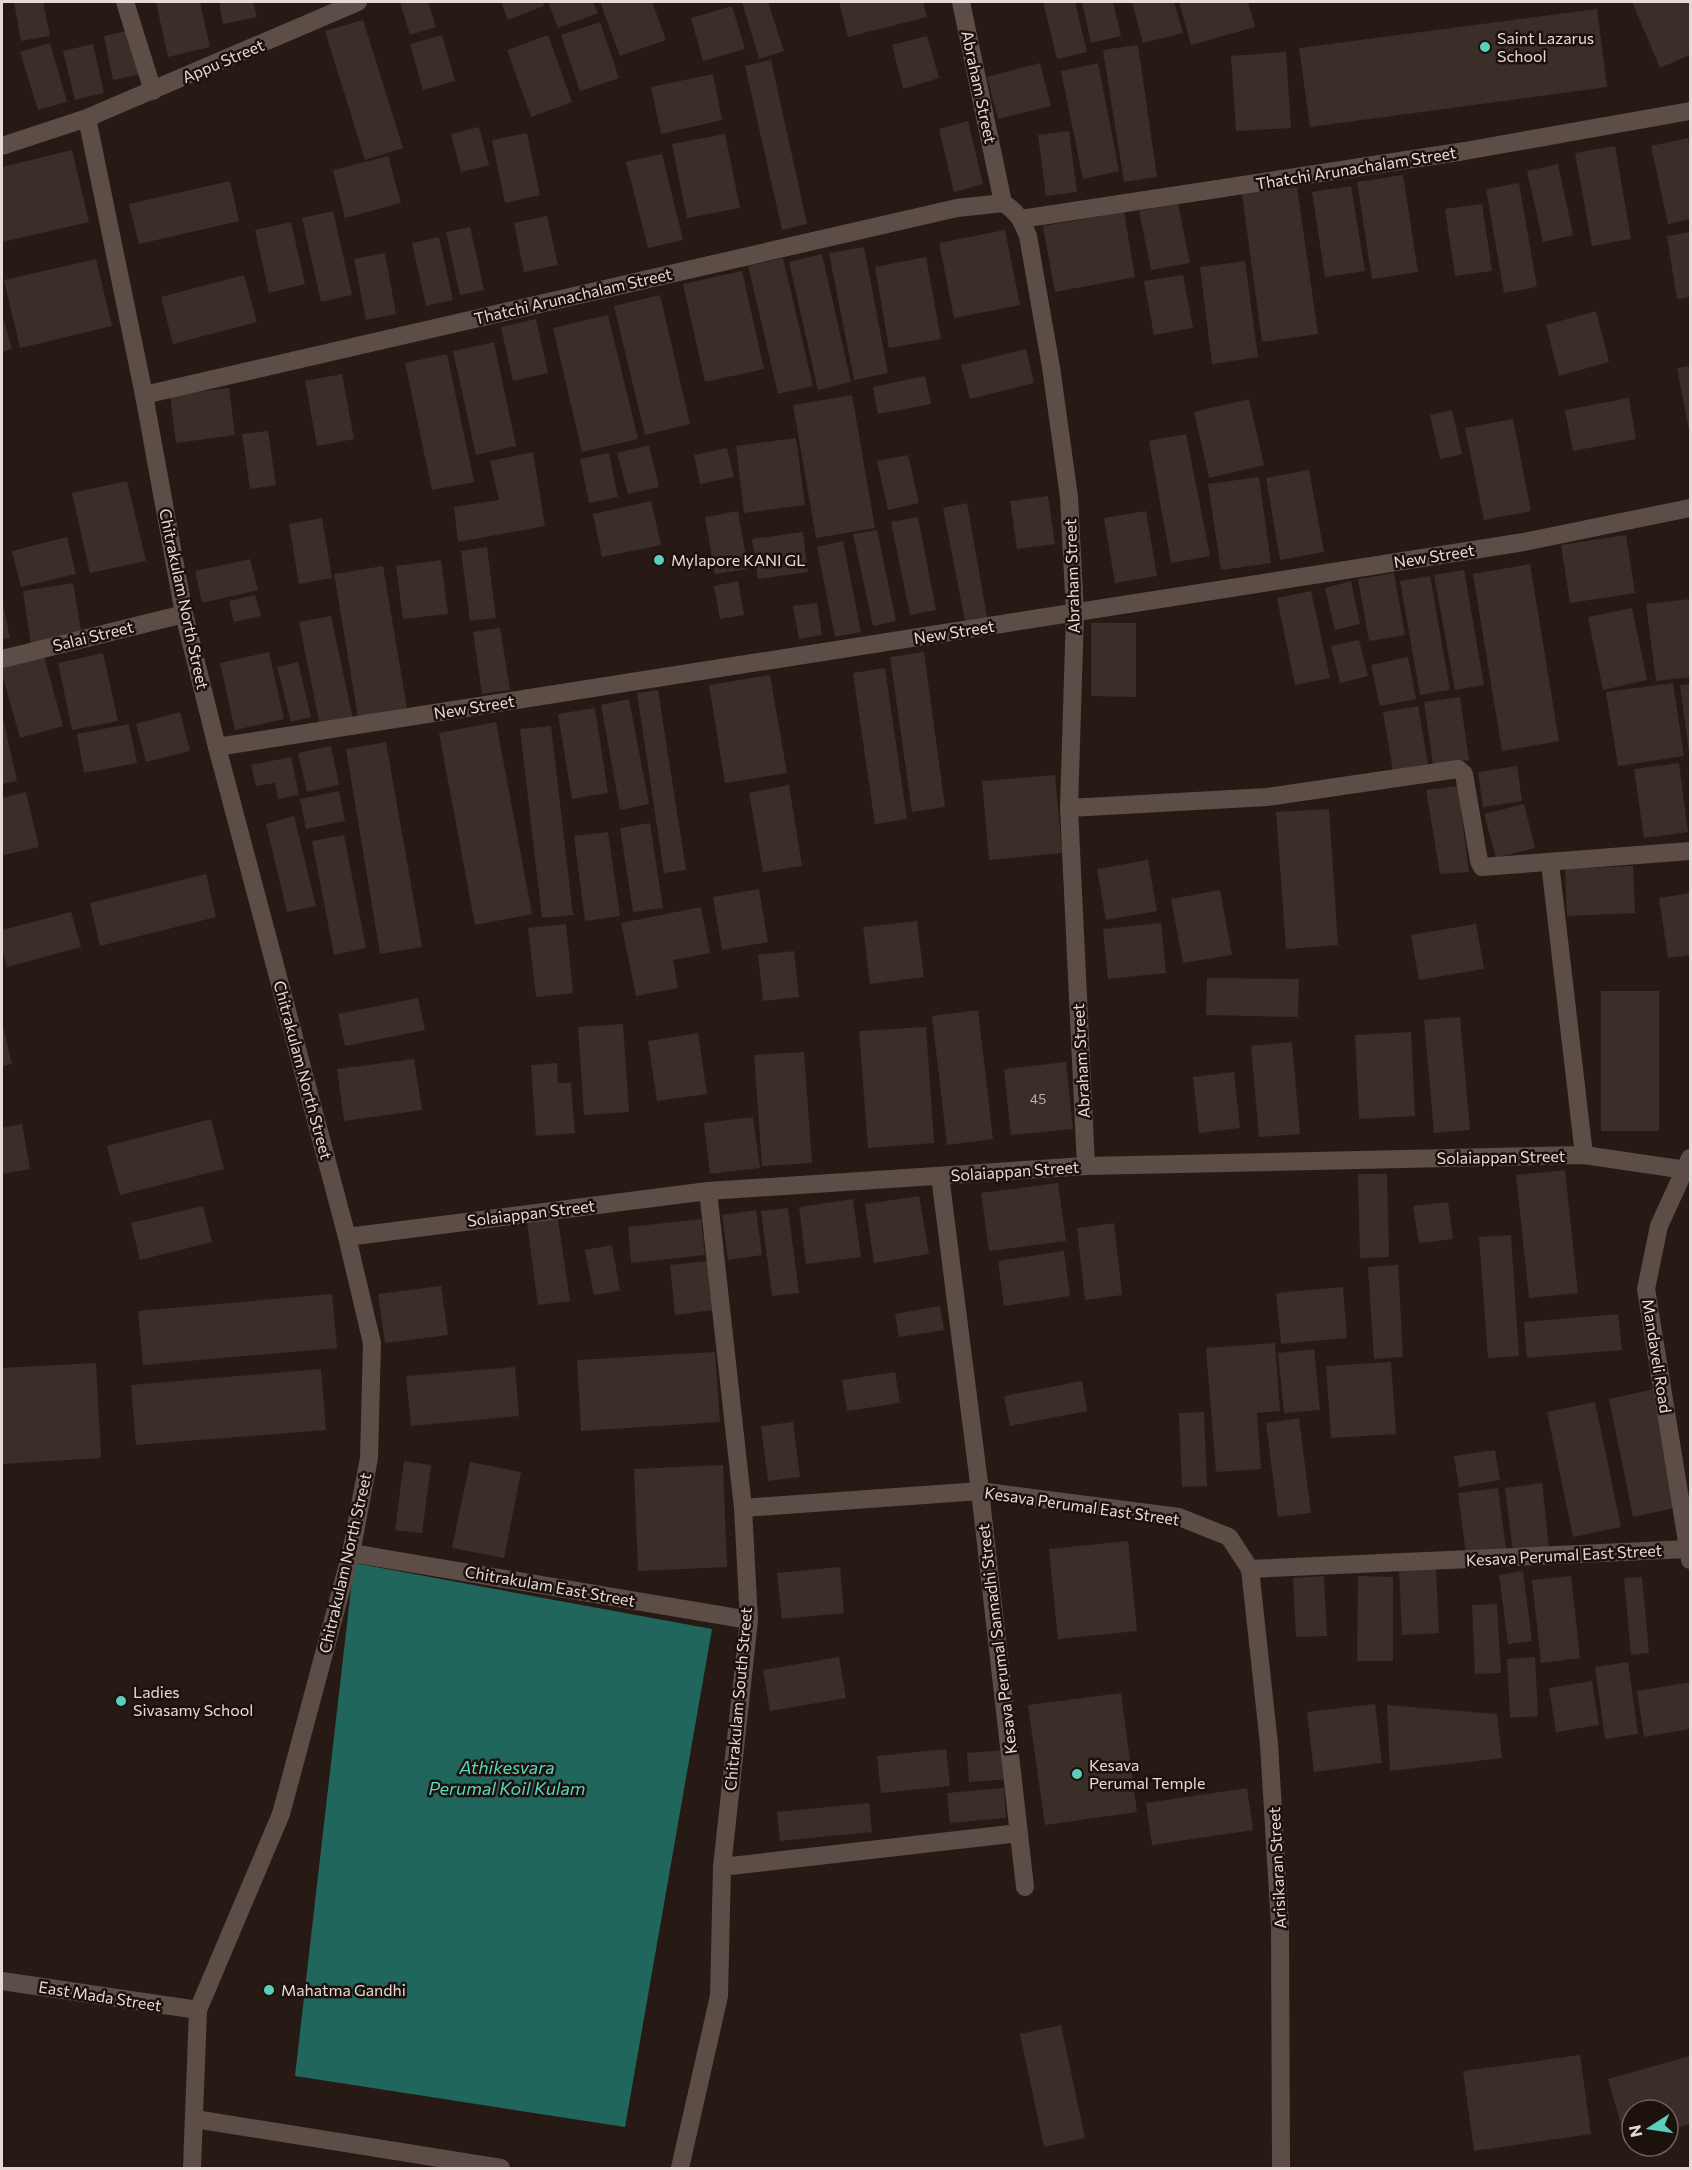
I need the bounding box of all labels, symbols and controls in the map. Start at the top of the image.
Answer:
place label: Saint Lazarus School [1497,28,1594,65]
street label: Abraham Street [958,29,1001,145]
street label: Appu Street [179,35,267,86]
marker: Saint Lazarus School [1478,40,1492,54]
street label: Thatchi Arunachalam Street [1254,142,1458,193]
street label: Thatchi Arunachalam Street [472,263,674,328]
street label: Chitrakulam North Street [156,507,213,692]
street label: Abraham Street [1060,518,1083,634]
street label: New Street [1392,540,1476,571]
place label: Mylapore KANI GL [671,550,805,569]
marker: Mylapore KANI GL [652,553,666,567]
street label: Salai Street [51,616,136,655]
street label: New Street [912,616,996,647]
street label: New Street [432,691,516,722]
street label: Chitrakulam North Street [270,978,337,1162]
street label: Abraham Street [1068,1003,1093,1119]
house number: 45 [1030,1090,1046,1107]
street label: Solaiappan Street [1437,1146,1566,1167]
street label: Solaiappan Street [950,1157,1080,1184]
street label: Solaiappan Street [466,1195,596,1230]
street label: Mandaveli Road [1639,1298,1676,1414]
street label: Chitrakulam North Street [315,1470,375,1655]
street label: Kesava Perumal East Street [983,1482,1181,1529]
street label: Kesava Perumal Sannadhi Street [973,1522,1020,1755]
street label: Kesava Perumal East Street [1465,1540,1663,1569]
street label: Chitrakulam East Street [464,1561,637,1610]
street label: Chitrakulam South Street [720,1606,755,1792]
place label: Ladies Sivasamy School [133,1682,253,1719]
marker: Ladies Sivasamy School [114,1694,128,1708]
place label: Kesava Perumal Temple [1089,1755,1205,1792]
water label: Athikesvara Perumal Koil Kulam [428,1756,586,1799]
marker: Kesava Perumal Temple [1070,1767,1084,1781]
street label: Arisikaran Street [1264,1806,1289,1929]
street label: East Mada Street [37,1976,163,2015]
place label: Mahatma Gandhi [281,1980,406,1999]
marker: Mahatma Gandhi [262,1983,276,1997]
north arrow [1620,2098,1680,2158]
text: N [1624,2123,1645,2139]

